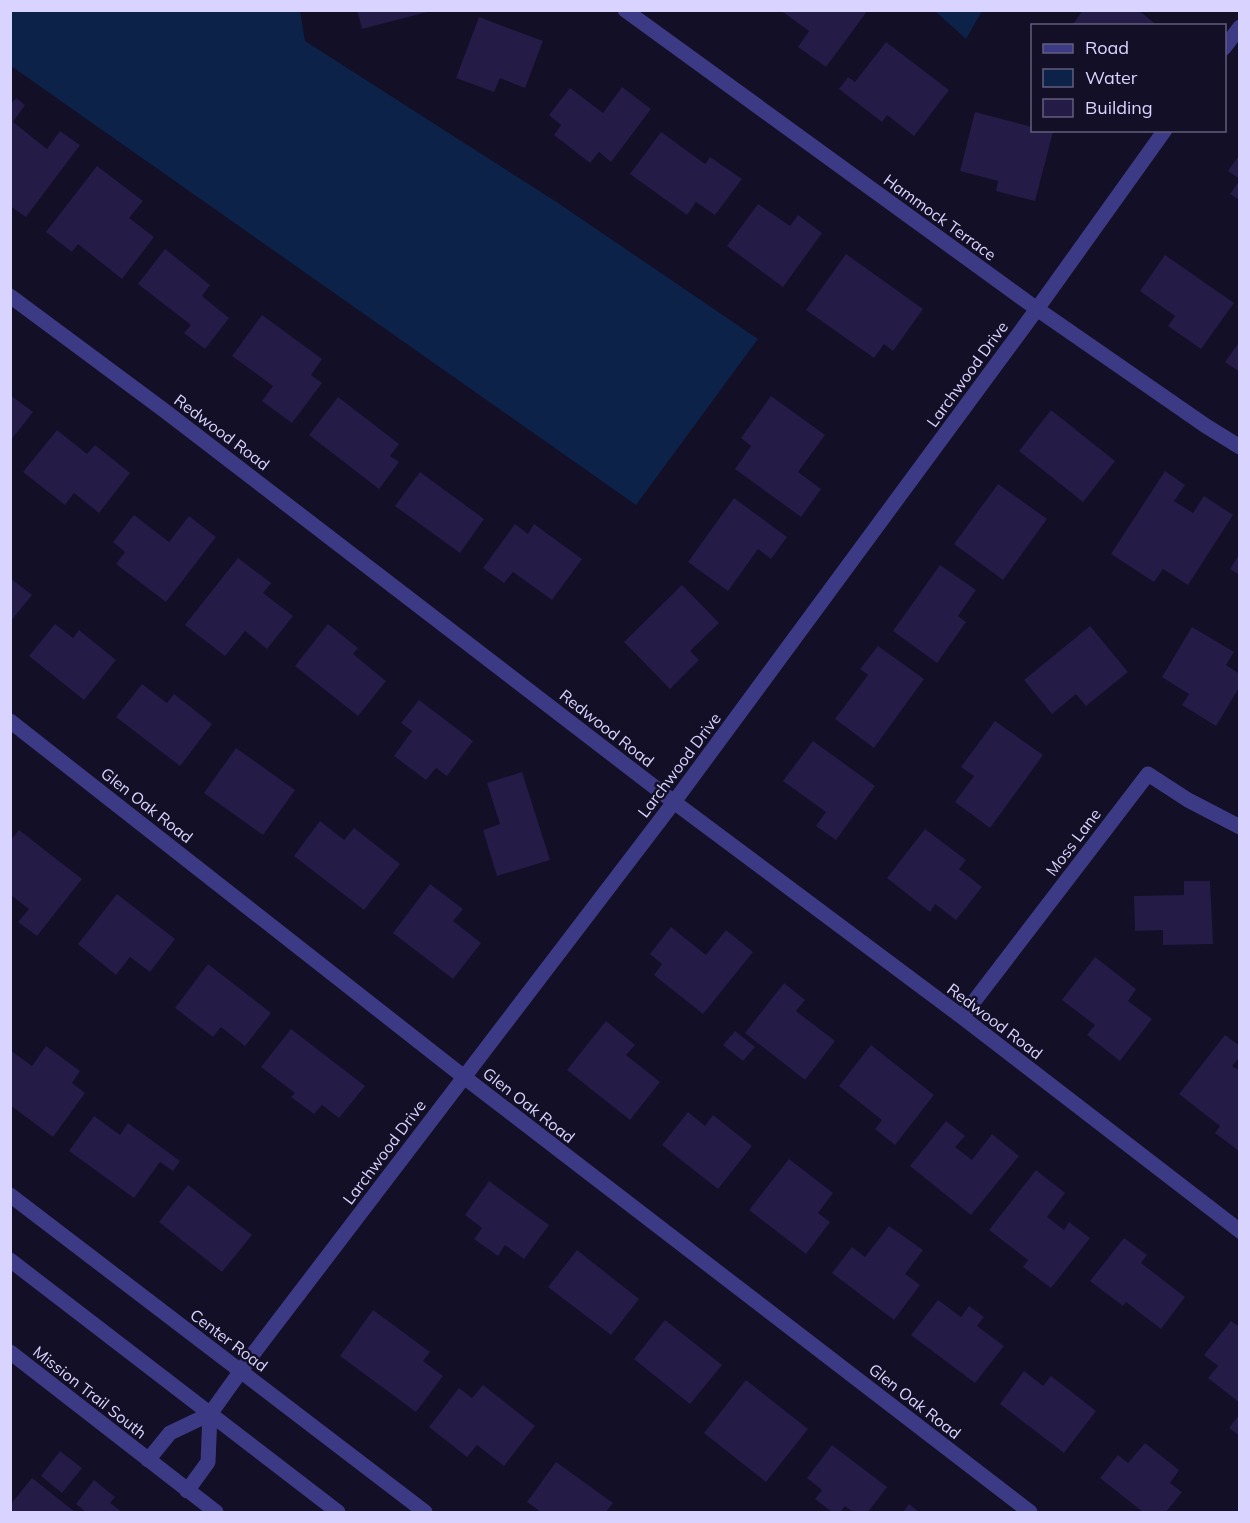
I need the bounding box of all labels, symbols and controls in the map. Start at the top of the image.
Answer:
legend [1031,24,1226,132]
text: Road [1085,36,1129,59]
text: Water [1085,66,1138,89]
text: Building [1085,96,1153,119]
street label: Hammock Terrace [880,169,1000,265]
street label: Larchwood Drive [922,317,1012,431]
street label: Redwood Road [170,390,274,474]
street label: Redwood Road [556,685,658,771]
street label: Larchwood Drive [633,709,725,821]
street label: Glen Oak Road [97,763,197,847]
street label: Moss Lane [1041,804,1105,880]
street label: Redwood Road [943,979,1047,1063]
street label: Glen Oak Road [479,1063,579,1147]
street label: Larchwood Drive [338,1096,430,1208]
street label: Center Road [186,1304,272,1376]
street label: Mission Trail South [29,1341,151,1443]
street label: Glen Oak Road [865,1359,965,1443]

